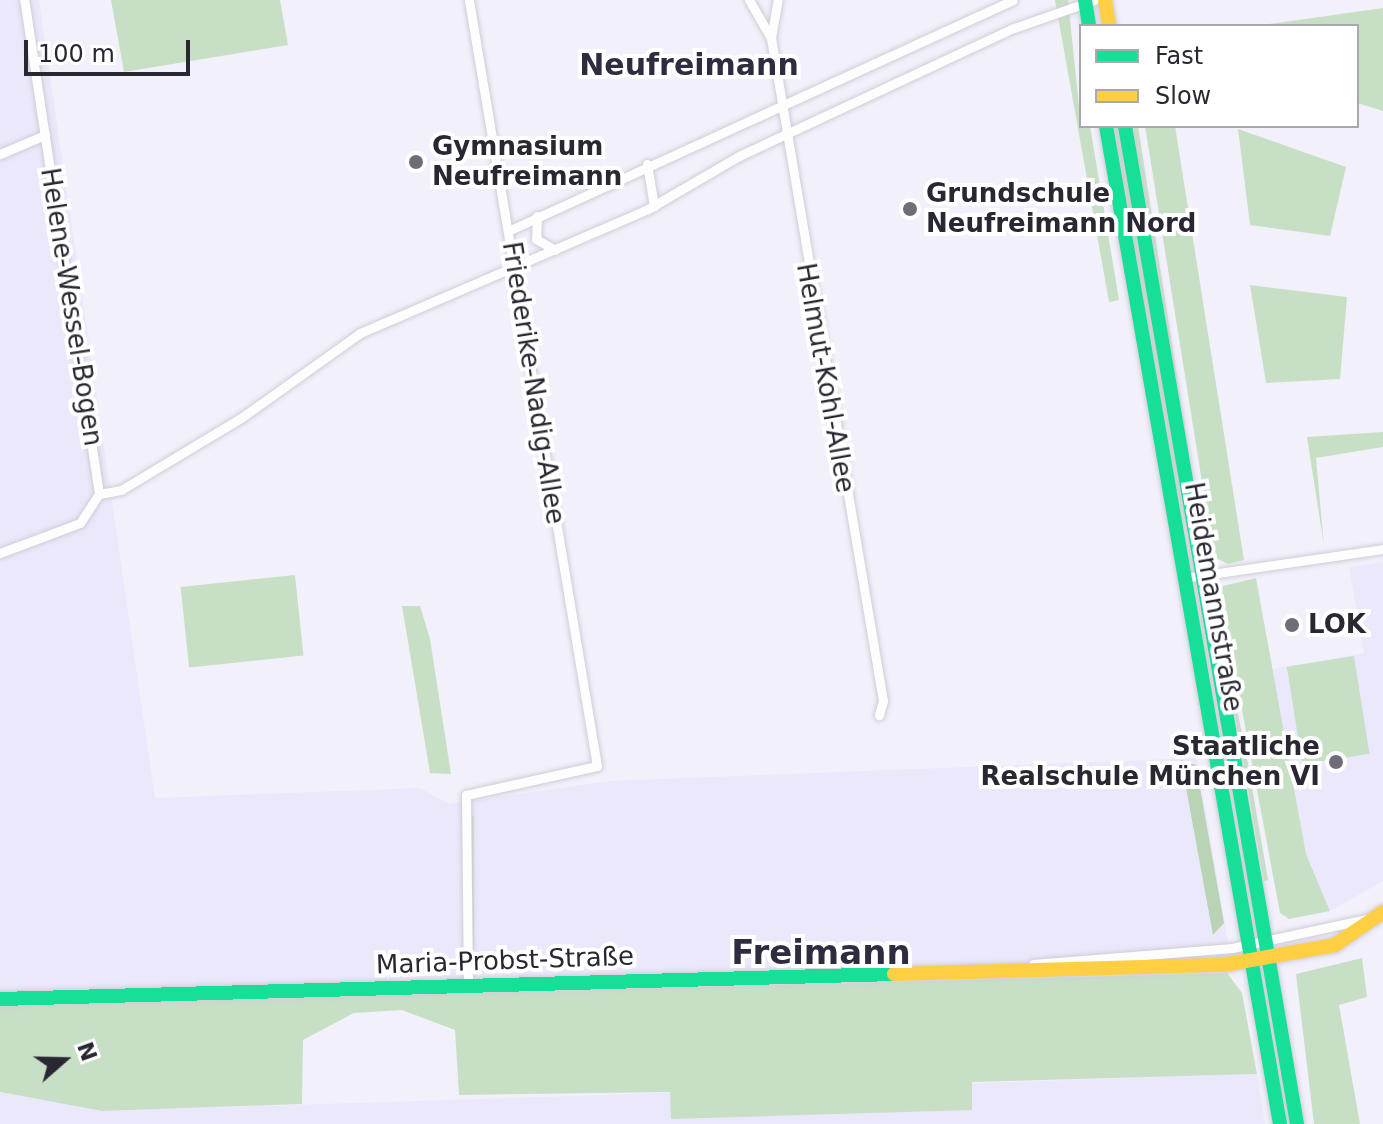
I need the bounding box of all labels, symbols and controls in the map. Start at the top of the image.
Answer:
scale bar [28,24,194,74]
legend [1079,24,1359,128]
text: 100 m [38,40,115,68]
text: Fast [1155,42,1203,70]
district label: Neufreimann [579,47,799,83]
text: Slow [1155,82,1211,110]
place label: Gymnasium Neufreimann [432,131,622,192]
marker: Gymnasium Neufreimann [407,153,425,171]
street label: Helene-Wessel-Bogen [34,166,108,448]
place label: Grundschule Neufreimann Nord [926,178,1196,240]
marker: Grundschule Neufreimann Nord [901,200,919,218]
street label: Friederike-Nadig-Allee [495,240,571,526]
street label: Helmut-Kohl-Allee [789,261,861,495]
street label: Heidemannstraße [1177,480,1249,714]
place label: LOK [1308,609,1366,641]
marker: LOK [1283,616,1301,634]
place label: Staatliche Realschule München VI [981,731,1320,792]
marker: Staatliche Realschule München VI [1327,753,1345,771]
district label: Freimann [731,933,911,973]
street label: Maria-Probst-Straße [375,941,635,981]
north arrow [24,1020,104,1100]
text: N [72,1039,102,1065]

